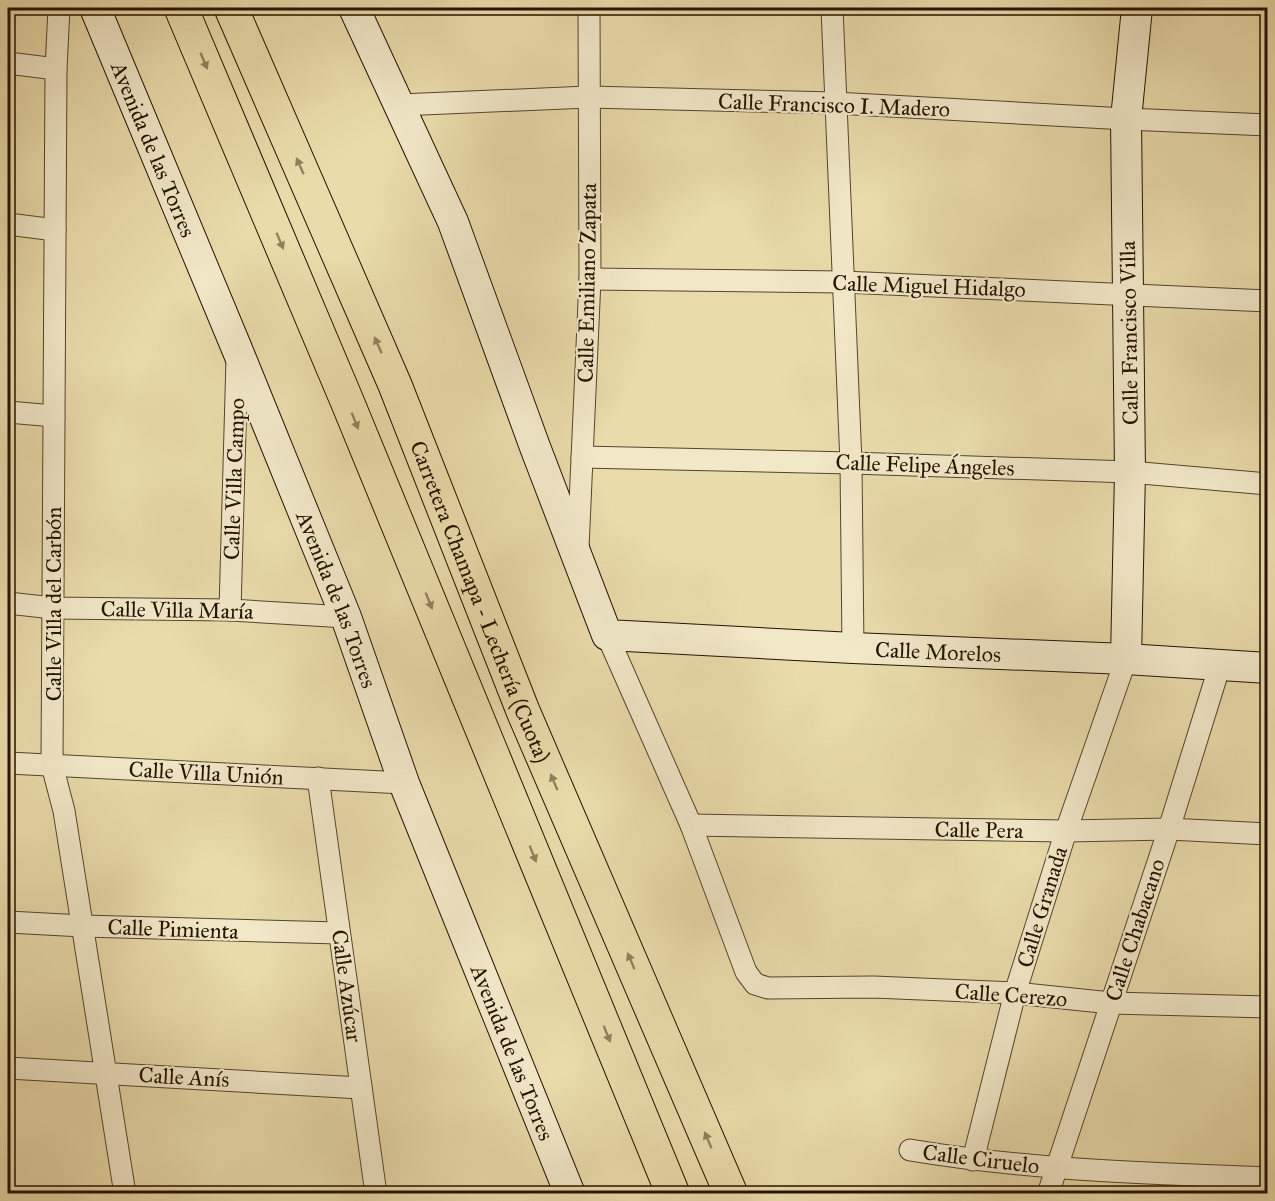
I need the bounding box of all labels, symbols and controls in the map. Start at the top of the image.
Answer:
one-way arrow [199,53,209,71]
street label: Avenida de las Torres [105,57,202,241]
street label: Calle Francisco I. Madero [717,87,951,123]
one-way arrow [295,157,304,175]
street label: Calle Emiliano Zapata [572,182,602,383]
one-way arrow [275,232,285,250]
street label: Calle Francisco Villa [1114,240,1144,425]
street label: Calle Miguel Hidalgo [832,269,1026,303]
one-way arrow [373,336,382,353]
street label: Calle Villa Campo [218,397,250,561]
one-way arrow [351,412,360,430]
street label: Carretera Chamapa - Lechería (Cuota) [405,437,557,767]
street label: Calle Felipe Ángeles [835,448,1015,482]
street label: Avenida de las Torres [290,506,383,691]
street label: Calle Villa del Carbón [40,507,67,701]
one-way arrow [424,593,434,611]
street label: Calle Villa María [100,595,254,625]
street label: Calle Morelos [874,635,1002,667]
street label: Calle Villa Unión [128,755,284,791]
one-way arrow [549,772,559,790]
street label: Calle Pera [934,816,1024,844]
street label: Calle Granada [1011,843,1073,971]
one-way arrow [528,845,538,863]
street label: Calle Chabacano [1099,855,1171,1005]
street label: Calle Pimienta [107,913,240,945]
street label: Calle Azúcar [326,928,368,1045]
one-way arrow [626,951,636,969]
street label: Avenida de las Torres [465,959,560,1144]
street label: Calle Cerezo [954,978,1068,1012]
one-way arrow [603,1025,612,1043]
street label: Calle Anís [138,1061,230,1093]
one-way arrow [703,1130,713,1148]
street label: Calle Ciruelo [921,1138,1041,1180]

